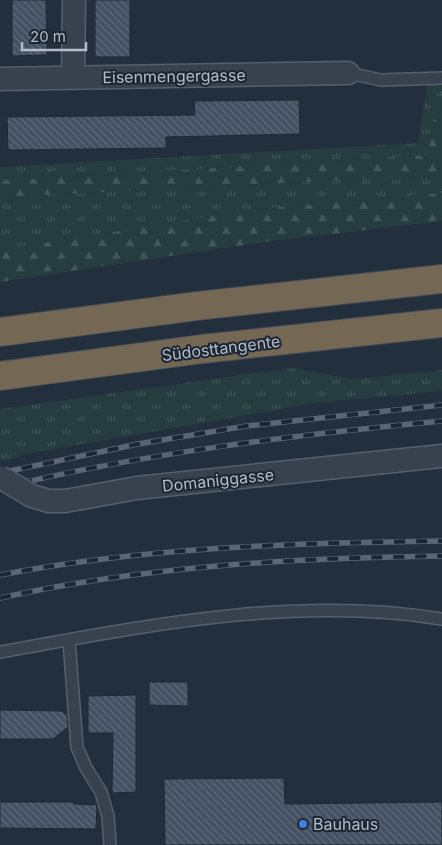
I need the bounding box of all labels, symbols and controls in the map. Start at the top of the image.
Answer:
scale bar [22,20,86,52]
text: 20 m [30,27,66,46]
street label: Eisenmengergasse [102,65,246,87]
street label: Südosttangente [161,331,281,365]
street label: Domaniggasse [161,464,275,496]
place label: Bauhaus [313,814,378,834]
marker: Bauhaus [297,818,309,830]

